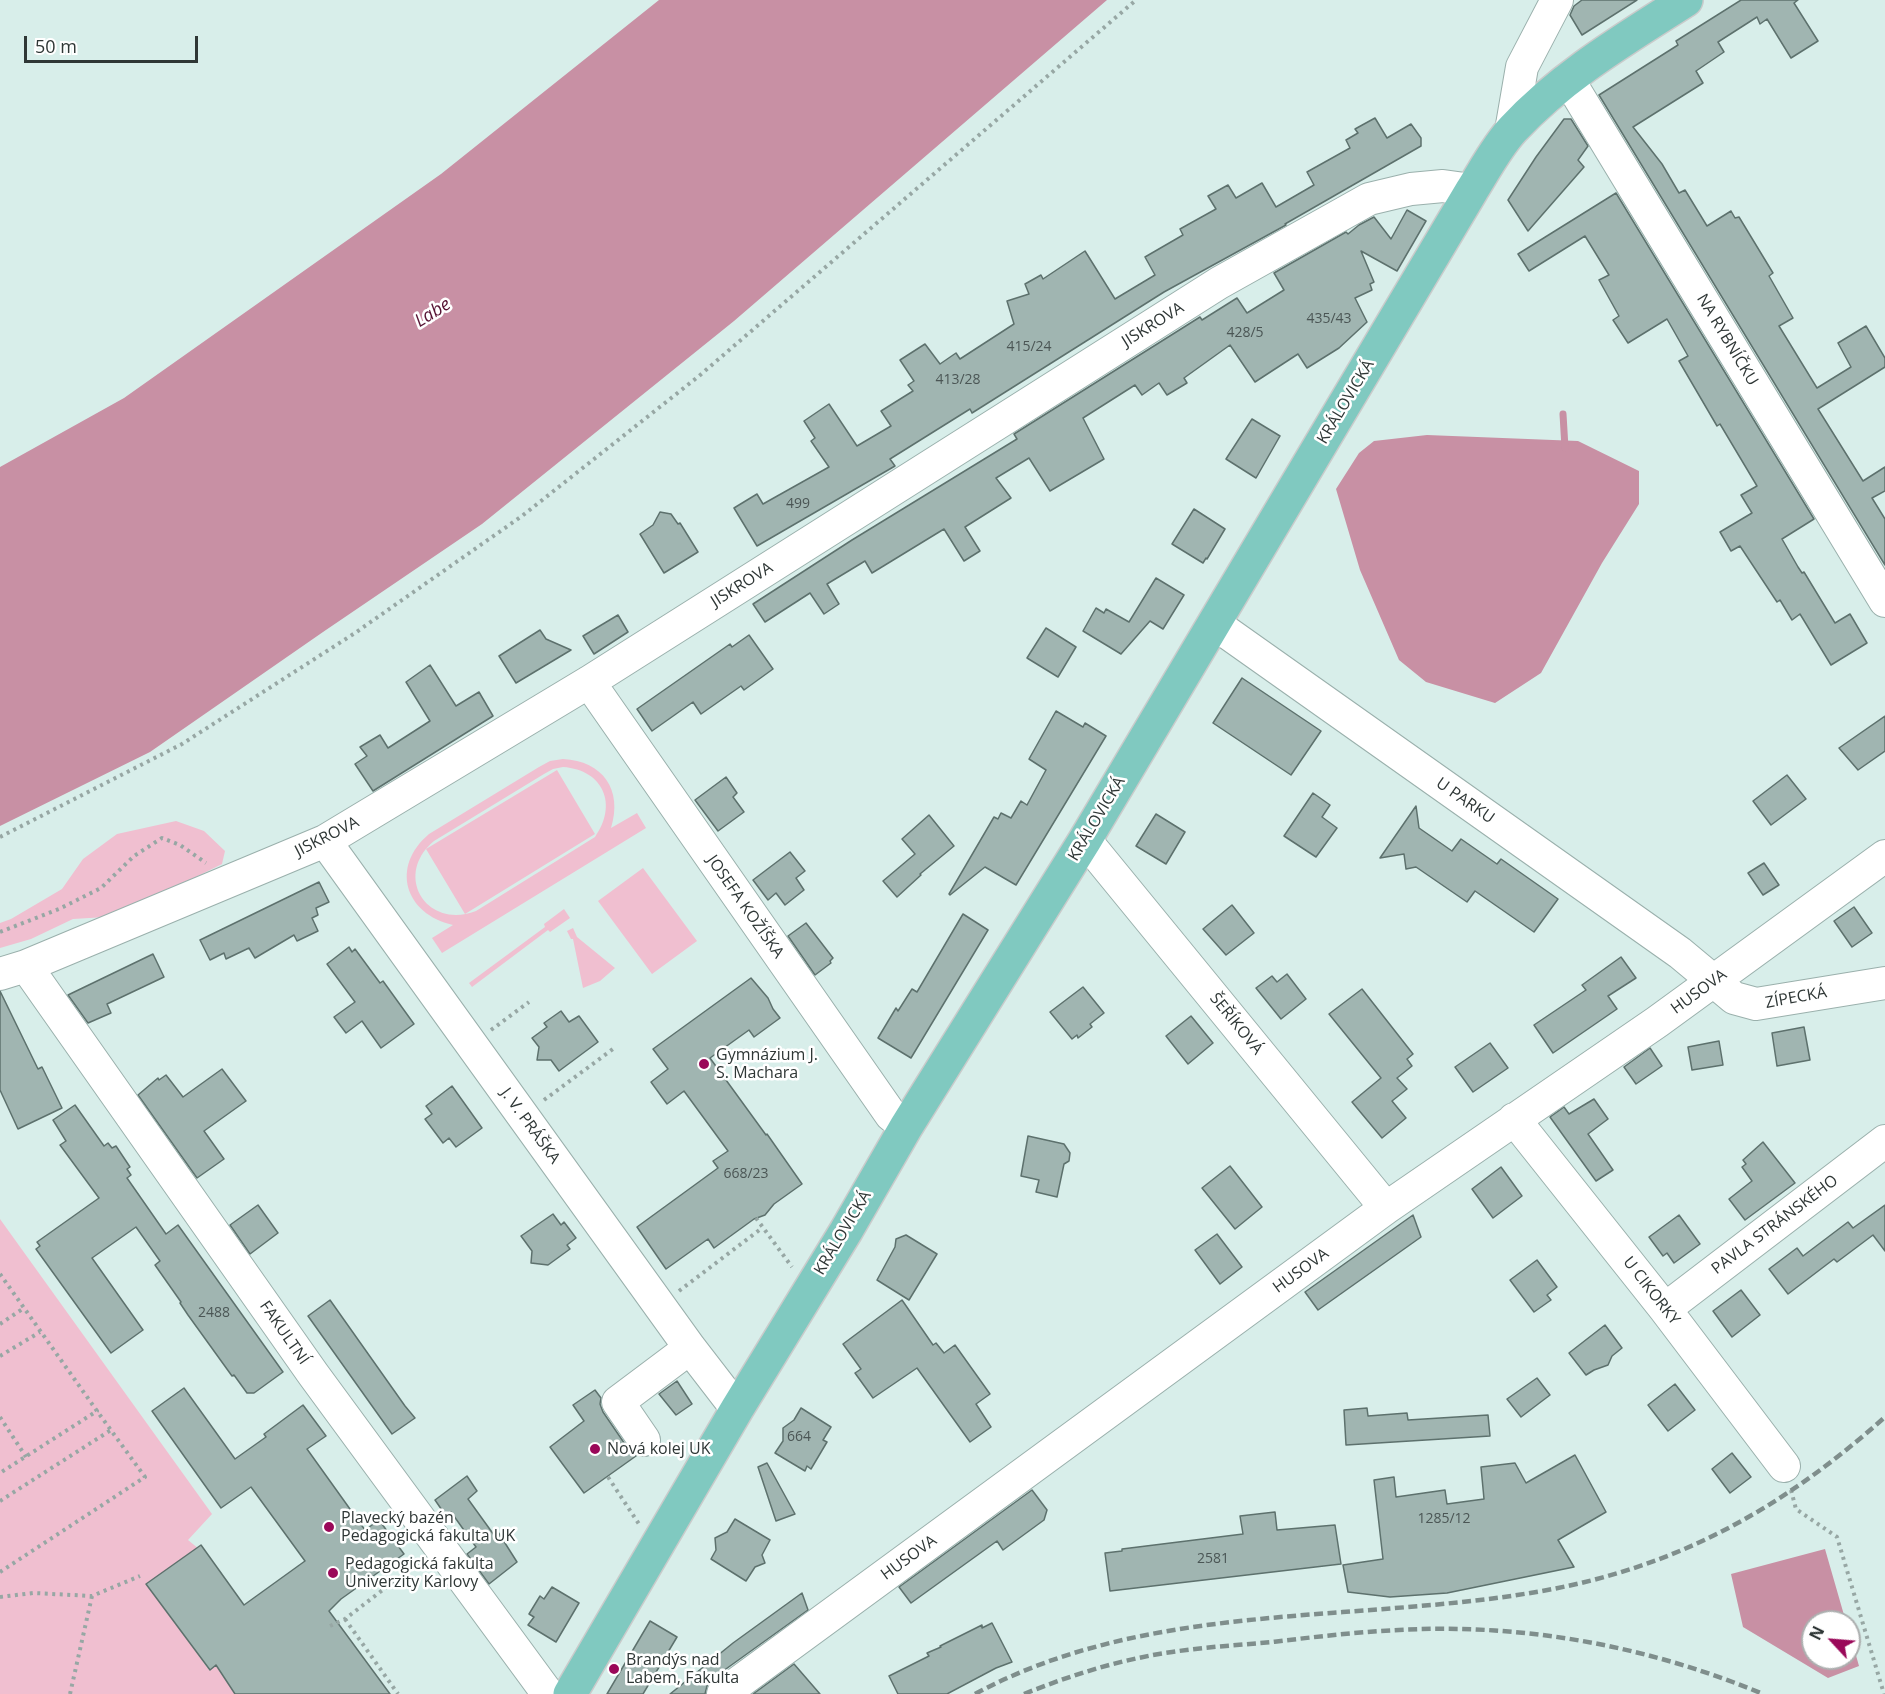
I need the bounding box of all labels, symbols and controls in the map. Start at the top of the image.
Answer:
scale bar [27,24,201,62]
text: 50 m [35,34,77,58]
street label: NA RYBNÍČKU [1692,291,1762,389]
water label: Labe [411,294,455,332]
street label: JISKROVA [1119,298,1187,352]
house number: 435/43 [1306,311,1352,327]
house number: 428/5 [1226,325,1264,341]
house number: 415/24 [1006,339,1052,355]
street label: KRÁLOVICKÁ [1313,357,1379,447]
house number: 413/28 [935,372,981,388]
house number: 499 [786,496,810,512]
street label: JISKROVA [708,558,776,612]
street label: KRÁLOVICKÁ [1064,774,1130,864]
street label: U PARKU [1432,774,1498,828]
street label: JISKROVA [292,813,362,861]
street label: JOSEFA KOŽÍŠKA [702,852,788,962]
street label: HUSOVA [1667,965,1731,1019]
street label: ZÍPECKÁ [1764,983,1828,1013]
street label: ŠEŘÍKOVÁ [1205,989,1267,1059]
place label: Gymnázium J. S. Machara [716,1045,818,1083]
marker: Gymnázium J. S. Machara [697,1057,711,1071]
street label: J. V. PRÁŠKA [496,1084,564,1168]
house number: 668/23 [723,1166,769,1182]
street label: PAVLA STRÁNSKÉHO [1708,1171,1842,1279]
street label: KRÁLOVICKÁ [810,1188,876,1278]
street label: HUSOVA [1269,1244,1333,1298]
street label: U CIKORKY [1618,1253,1684,1329]
street label: FAKULTNÍ [255,1297,313,1369]
house number: 2488 [198,1305,230,1321]
house number: 664 [787,1429,811,1445]
place label: Nová kolej UK [607,1439,710,1459]
marker: Nová kolej UK [588,1442,602,1456]
place label: Plavecký bazén Pedagogická fakulta UK [341,1508,515,1546]
house number: 1285/12 [1417,1511,1471,1527]
marker: Plavecký bazén Pedagogická fakulta UK [322,1520,336,1534]
street label: HUSOVA [877,1531,941,1585]
house number: 2581 [1197,1551,1229,1567]
place label: Pedagogická fakulta Univerzity Karlovy [345,1554,494,1592]
marker: Pedagogická fakulta Univerzity Karlovy [326,1566,340,1580]
north arrow [1801,1610,1861,1670]
text: N [1804,1622,1829,1644]
place label: Brandýs nad Labem, Fakulta [626,1650,739,1688]
marker: Brandýs nad Labem, Fakulta [607,1662,621,1676]

